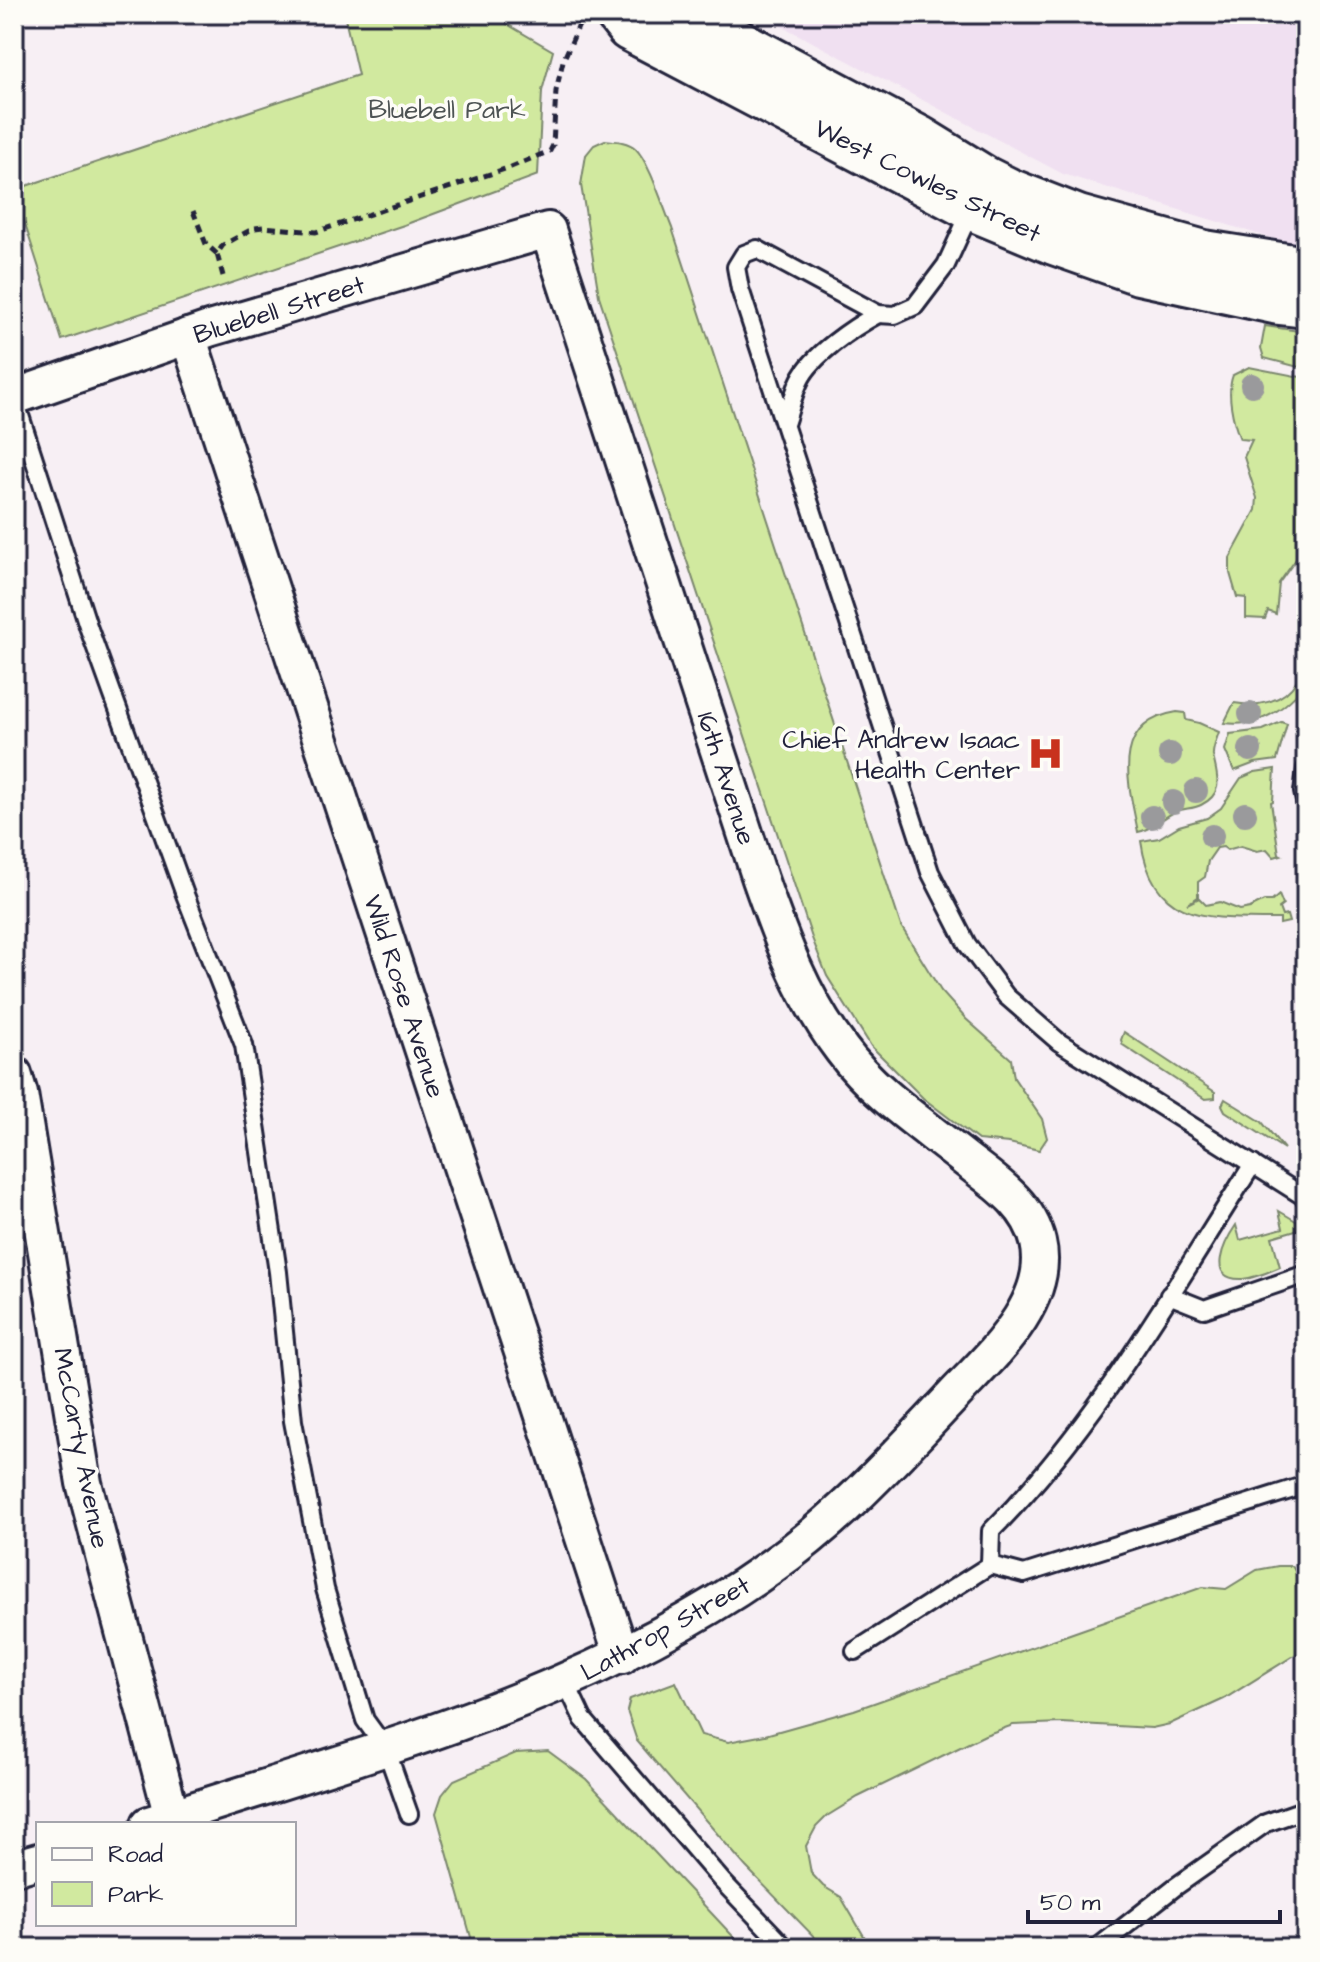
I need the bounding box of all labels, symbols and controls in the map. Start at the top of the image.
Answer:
park label: Bluebell Park [368,92,526,128]
street label: West Cowles Street [808,110,1048,252]
street label: Bluebell Street [189,267,370,353]
street label: 16th Avenue [688,707,764,849]
place label: Chief Andrew Isaac Health Center [782,722,1020,788]
hospital icon: Chief Andrew Isaac Health Center [1027,735,1065,773]
street label: Wild Rose Avenue [354,890,454,1102]
street label: McCarty Avenue [42,1345,118,1552]
street label: Lathrop Street [574,1567,757,1690]
legend [36,1822,296,1926]
text: Road [108,1838,163,1872]
scale bar [1028,1874,1280,1924]
text: Park [108,1878,164,1912]
text: 50 m [1040,1886,1101,1920]

